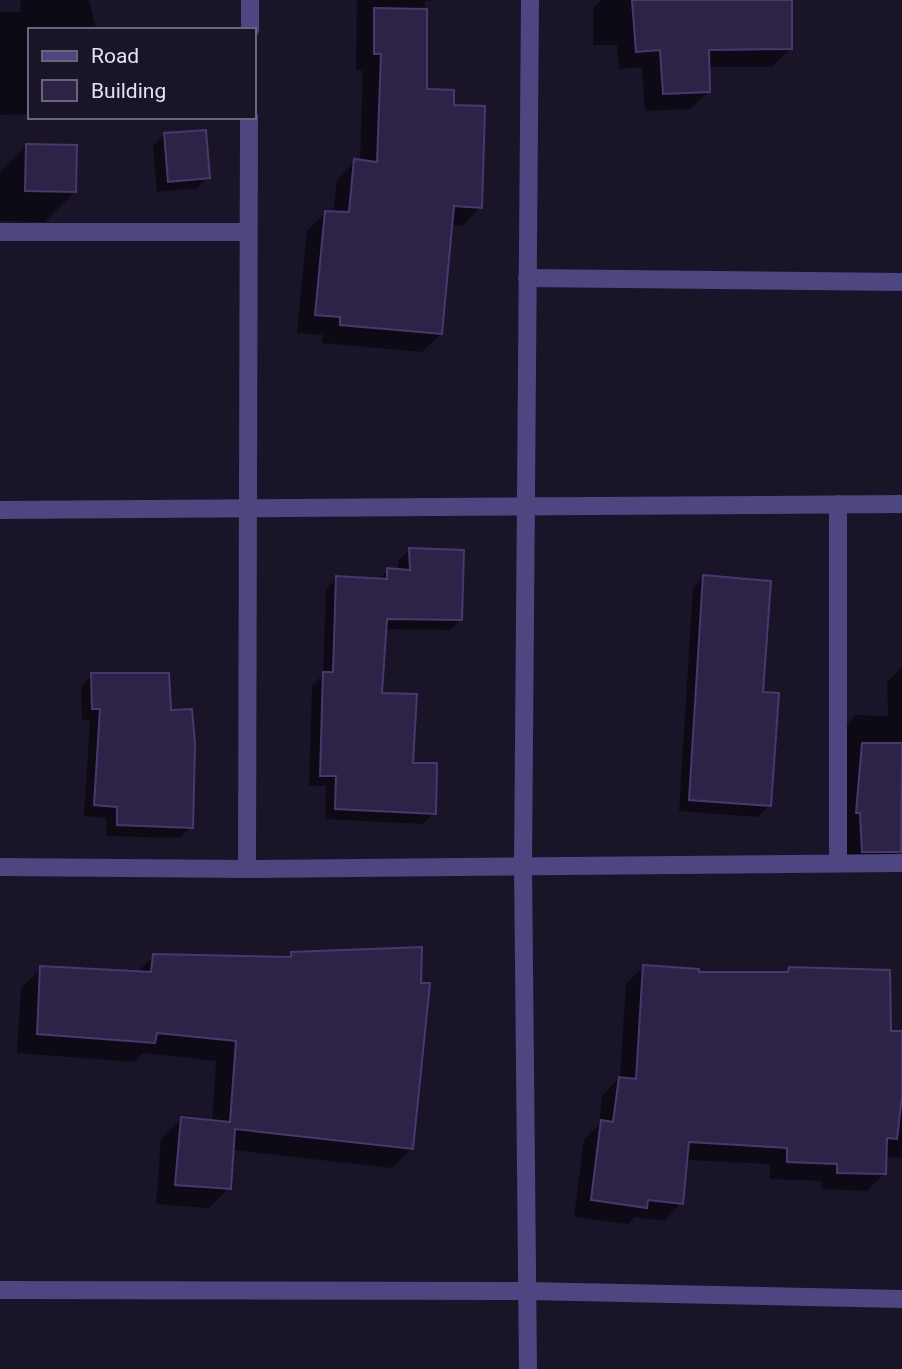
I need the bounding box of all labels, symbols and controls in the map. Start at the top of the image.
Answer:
legend [28,28,256,119]
text: Road [91,44,139,68]
text: Building [91,79,166,103]

